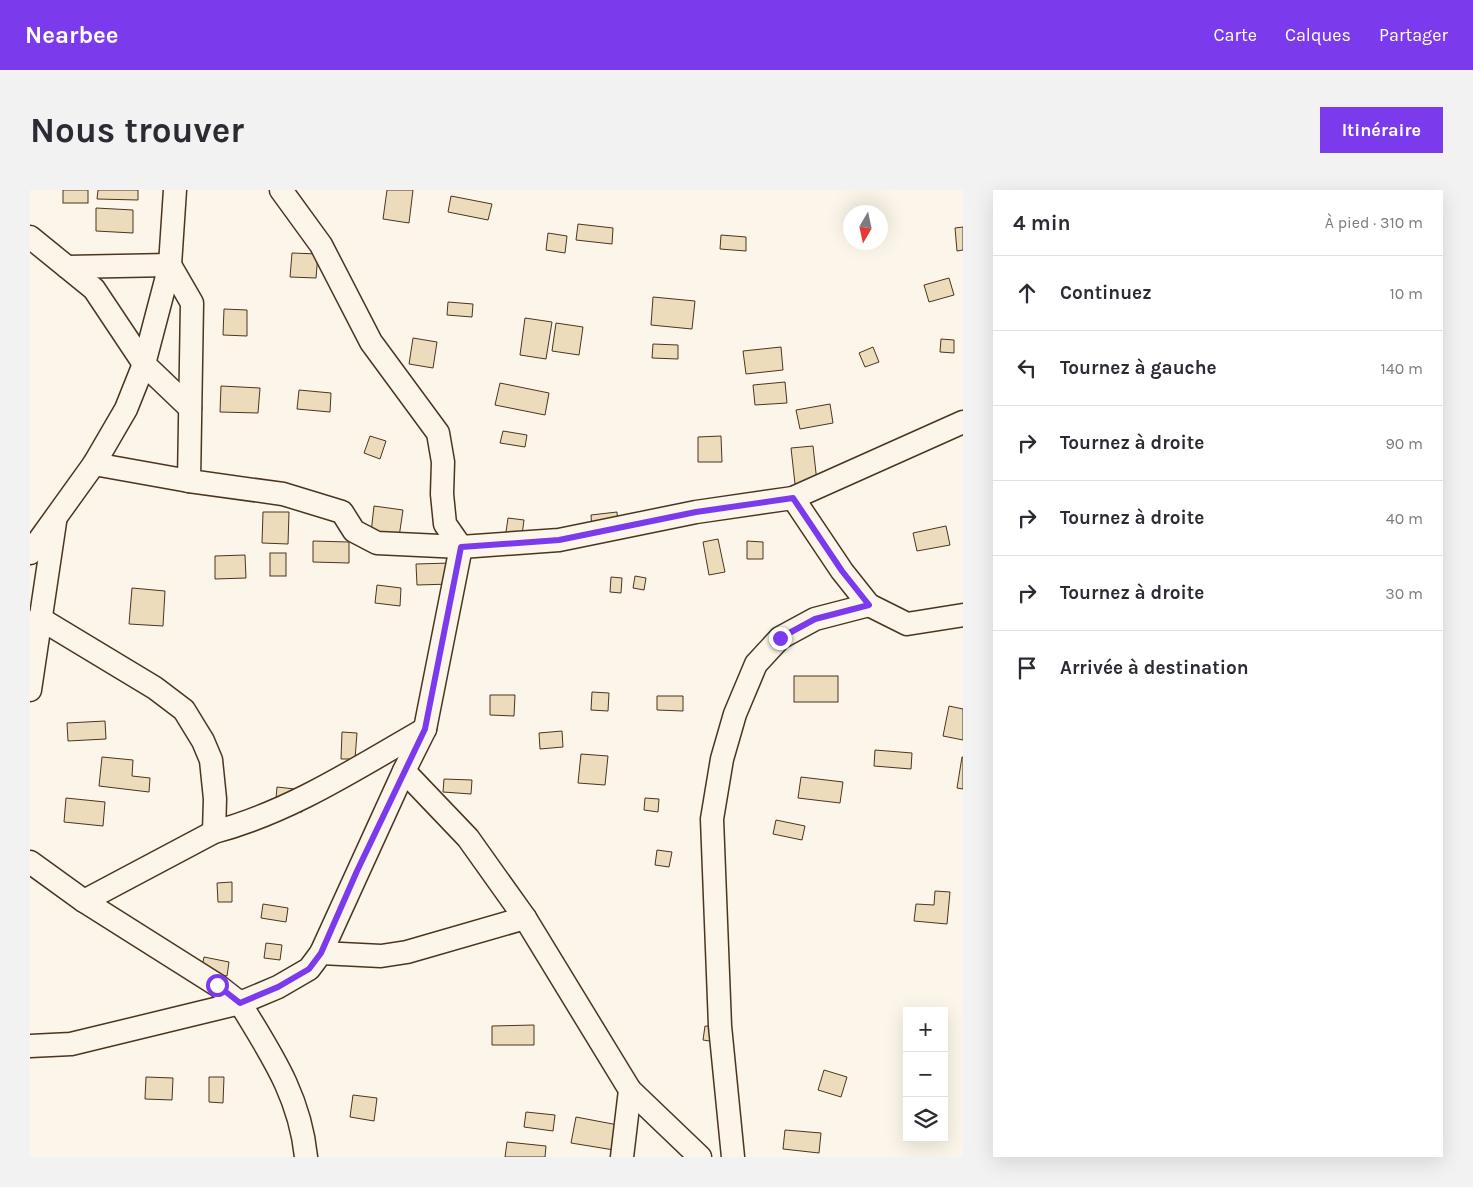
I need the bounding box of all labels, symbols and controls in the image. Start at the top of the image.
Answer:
text: Nearbee [25,21,119,49]
text: Carte [1213,24,1257,46]
text: Calques [1285,24,1351,46]
text: Partager [1379,24,1448,46]
button: Itinéraire [1320,107,1443,153]
text: Nous trouver [30,110,244,151]
north arrow [843,205,888,250]
text: 4 min [1013,211,1071,235]
text: À pied · 310 m [1325,213,1423,232]
icon: ahead [1013,279,1041,307]
text: Continuez [1060,282,1152,304]
text: 10 m [1389,284,1423,303]
icon: left [1013,354,1041,382]
text: Tournez à gauche [1060,357,1217,379]
text: 140 m [1381,359,1423,378]
icon: right [1013,429,1041,457]
text: Tournez à droite [1060,432,1204,454]
text: 90 m [1385,434,1423,453]
icon: right [1013,504,1041,532]
text: Tournez à droite [1060,507,1204,529]
text: 40 m [1386,509,1423,528]
icon: right [1013,579,1041,607]
text: Tournez à droite [1060,582,1204,604]
text: 30 m [1385,584,1423,603]
route end [769,627,792,650]
icon: arrive [1013,654,1041,682]
text: Arrivée à destination [1060,657,1249,679]
route start [206,974,229,997]
map controls [903,1007,948,1142]
button: + [903,1007,948,1052]
button: − [903,1052,948,1097]
button: layers [903,1097,948,1142]

